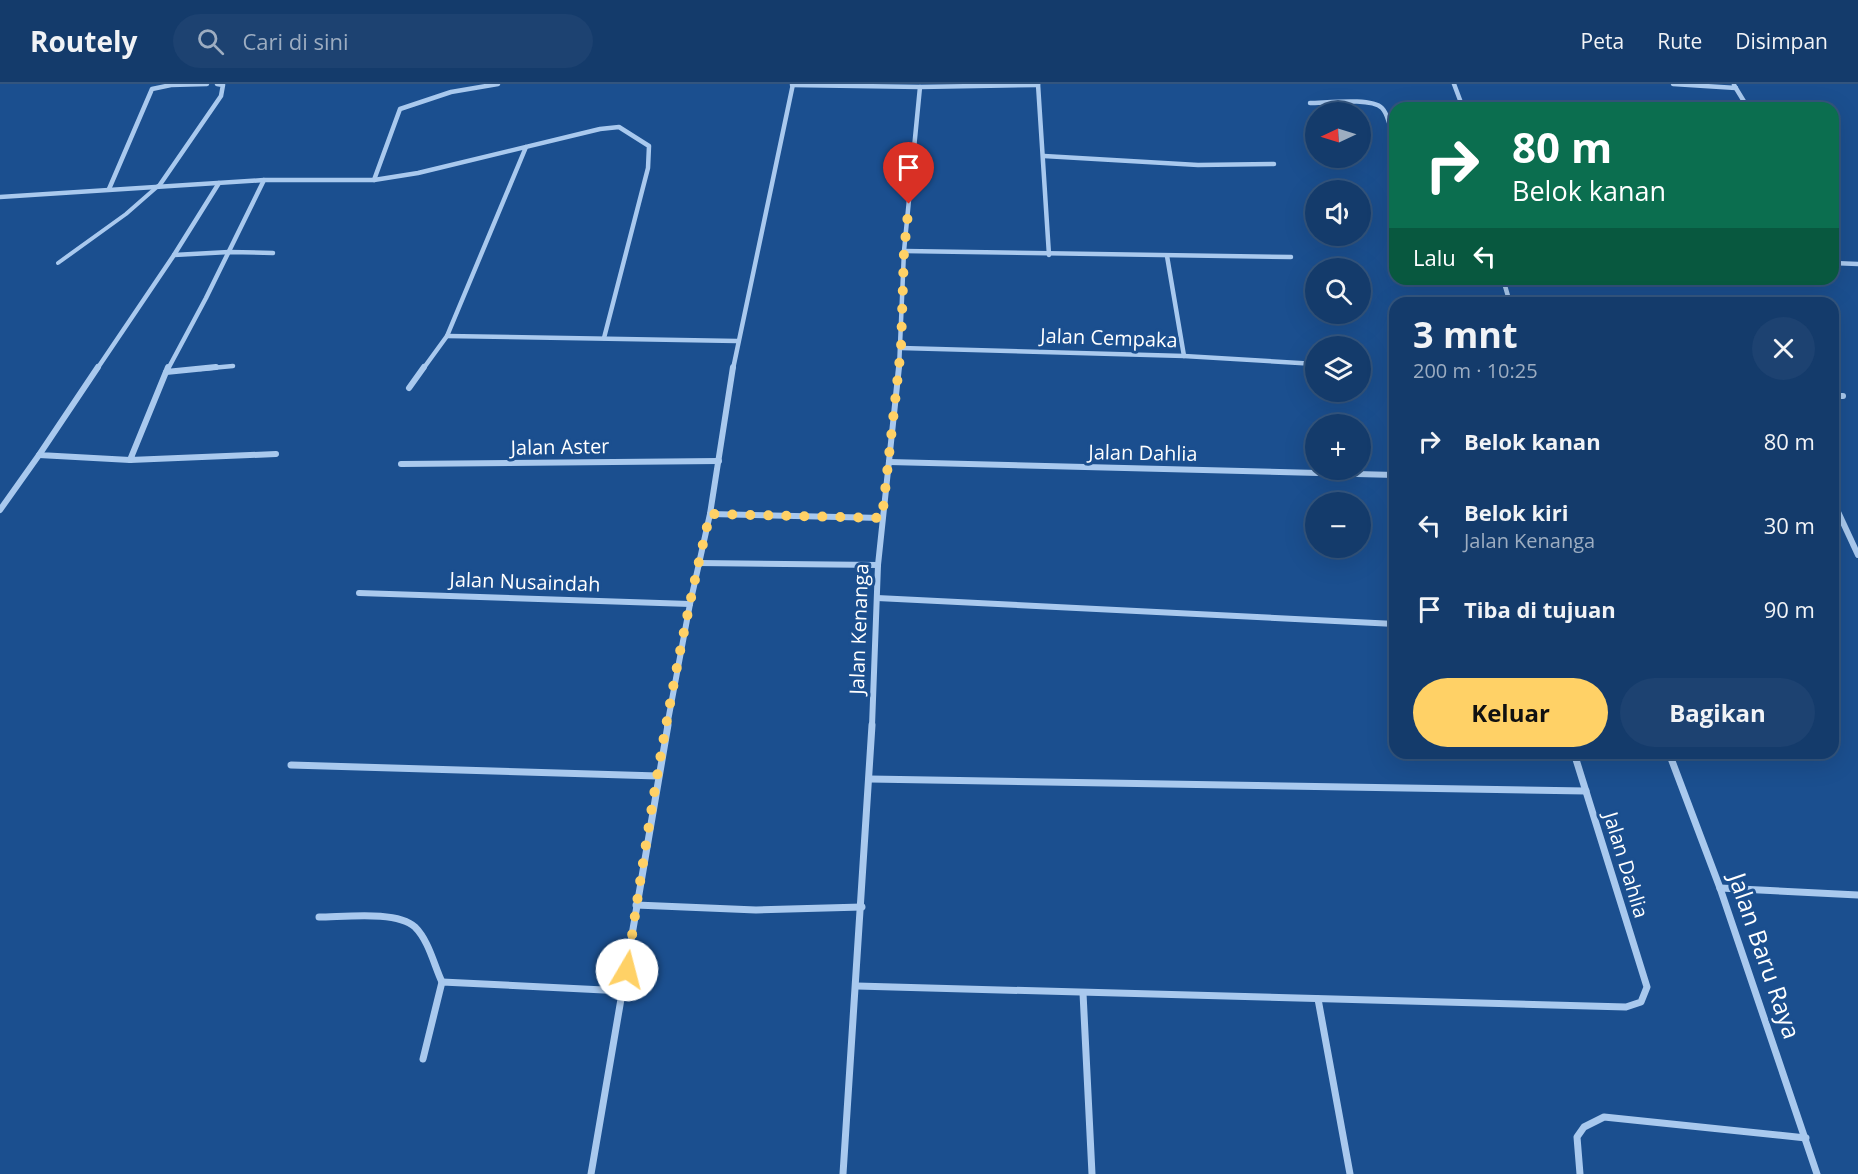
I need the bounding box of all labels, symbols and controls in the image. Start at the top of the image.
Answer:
search box [173,14,593,68]
text: Routely [30,22,137,60]
icon: search [194,25,227,58]
text: Cari di sini [242,26,349,56]
text: Peta [1581,27,1624,55]
text: Rute [1657,27,1702,55]
text: Disimpan [1735,27,1828,55]
north arrow [1305,102,1371,168]
map controls [1305,102,1371,558]
text: 80 m [1512,118,1612,175]
icon: right [1413,126,1491,204]
pin [883,142,934,204]
icon: arrive [892,151,925,184]
text: Belok kanan [1512,172,1666,209]
button: sound [1305,180,1371,246]
icon: left [1468,240,1501,273]
text: Lalu [1413,242,1456,272]
button: search [1305,258,1371,324]
text: 3 mnt [1413,310,1518,359]
button: close [1752,317,1815,380]
street label: Jalan Cempaka [1038,322,1178,353]
button: layers [1305,336,1371,402]
text: 200 m · 10:25 [1413,357,1538,384]
button: + [1305,414,1371,480]
icon: right [1413,425,1446,458]
text: Belok kanan [1464,426,1601,456]
text: 80 m [1764,426,1815,456]
street label: Jalan Aster [508,432,610,461]
street label: Jalan Dahlia [1086,438,1198,467]
button: − [1305,492,1371,558]
text: Belok kiri [1464,497,1569,527]
icon: left [1413,509,1446,542]
text: 30 m [1764,510,1815,540]
text: Jalan Kenanga [1464,527,1595,554]
street label: Jalan Kenanga [843,563,874,697]
street label: Jalan Nusaindah [447,565,601,598]
icon: arrive [1413,593,1446,626]
text: Tiba di tujuan [1464,594,1616,624]
text: 90 m [1764,594,1815,624]
button: Keluar [1413,678,1608,747]
button: Bagikan [1620,678,1815,747]
street label: Jalan Dahlia [1597,807,1655,921]
street label: Jalan Baru Raya [1721,866,1809,1043]
position arrow [595,938,659,1002]

